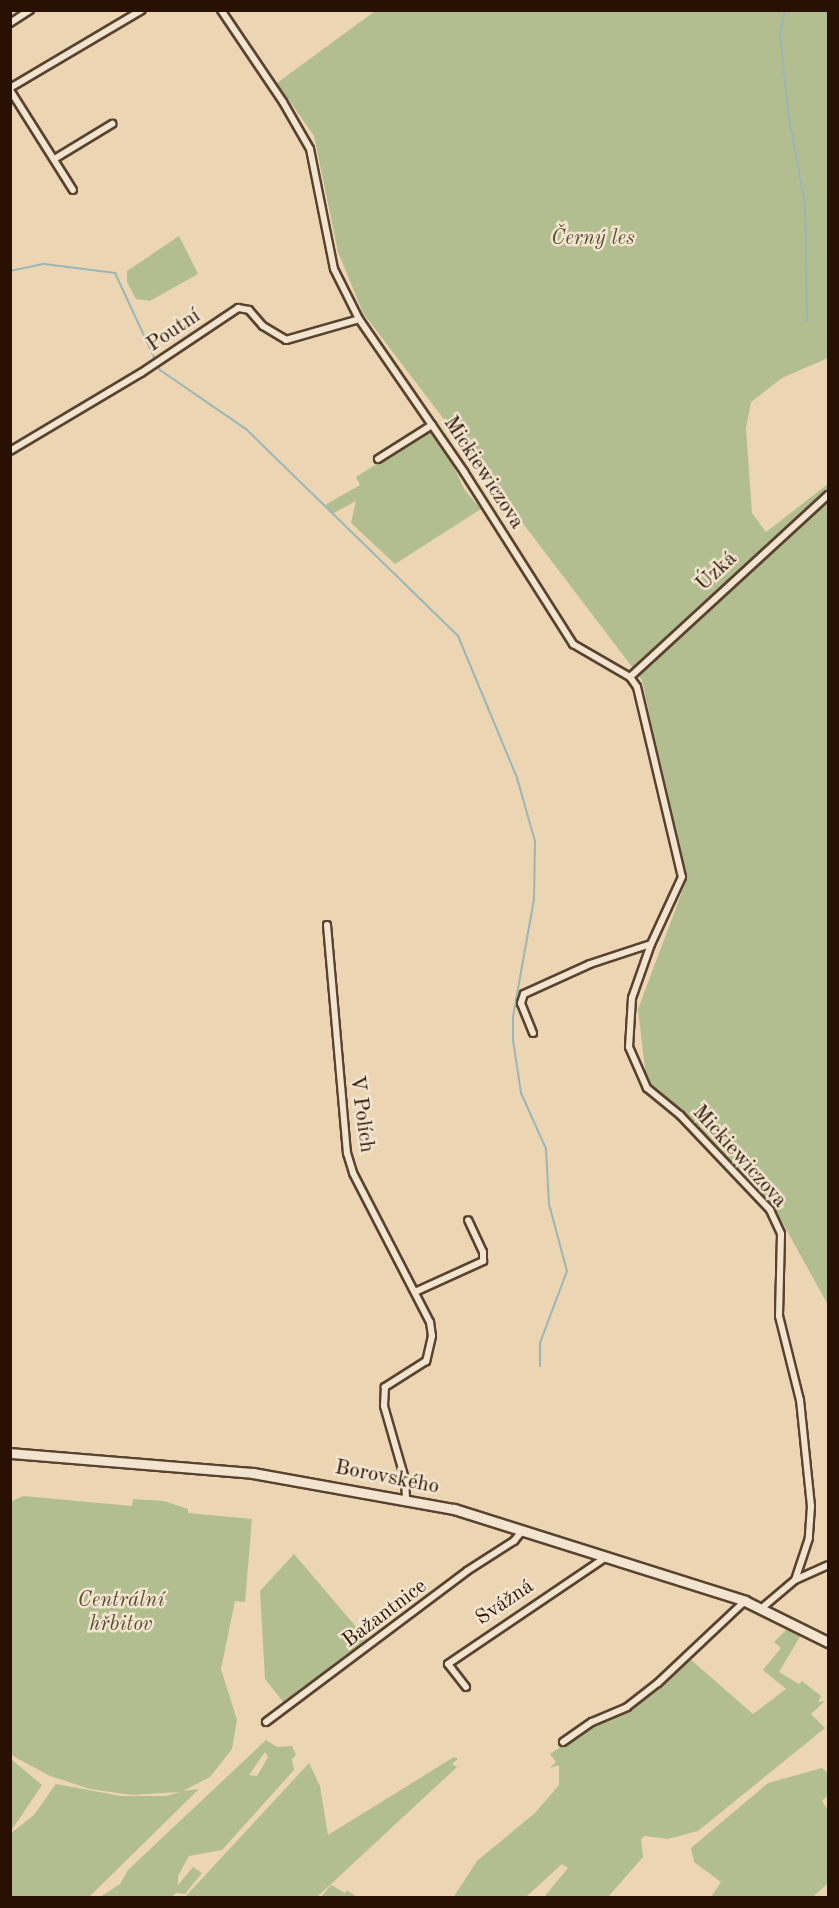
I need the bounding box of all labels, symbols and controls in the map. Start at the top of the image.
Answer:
park label: Černý les [551,226,635,252]
street label: Poutní [142,304,206,358]
street label: Mickiewiczova [437,412,529,534]
street label: Úzká [691,547,743,597]
street label: V Polích [343,1074,379,1154]
street label: Mickiewiczova [686,1100,792,1214]
street label: Borovského [333,1456,441,1500]
street label: Bažantnice [338,1574,432,1654]
street label: Svážná [471,1574,539,1632]
park label: Centrální hřbitov [78,1588,164,1638]

